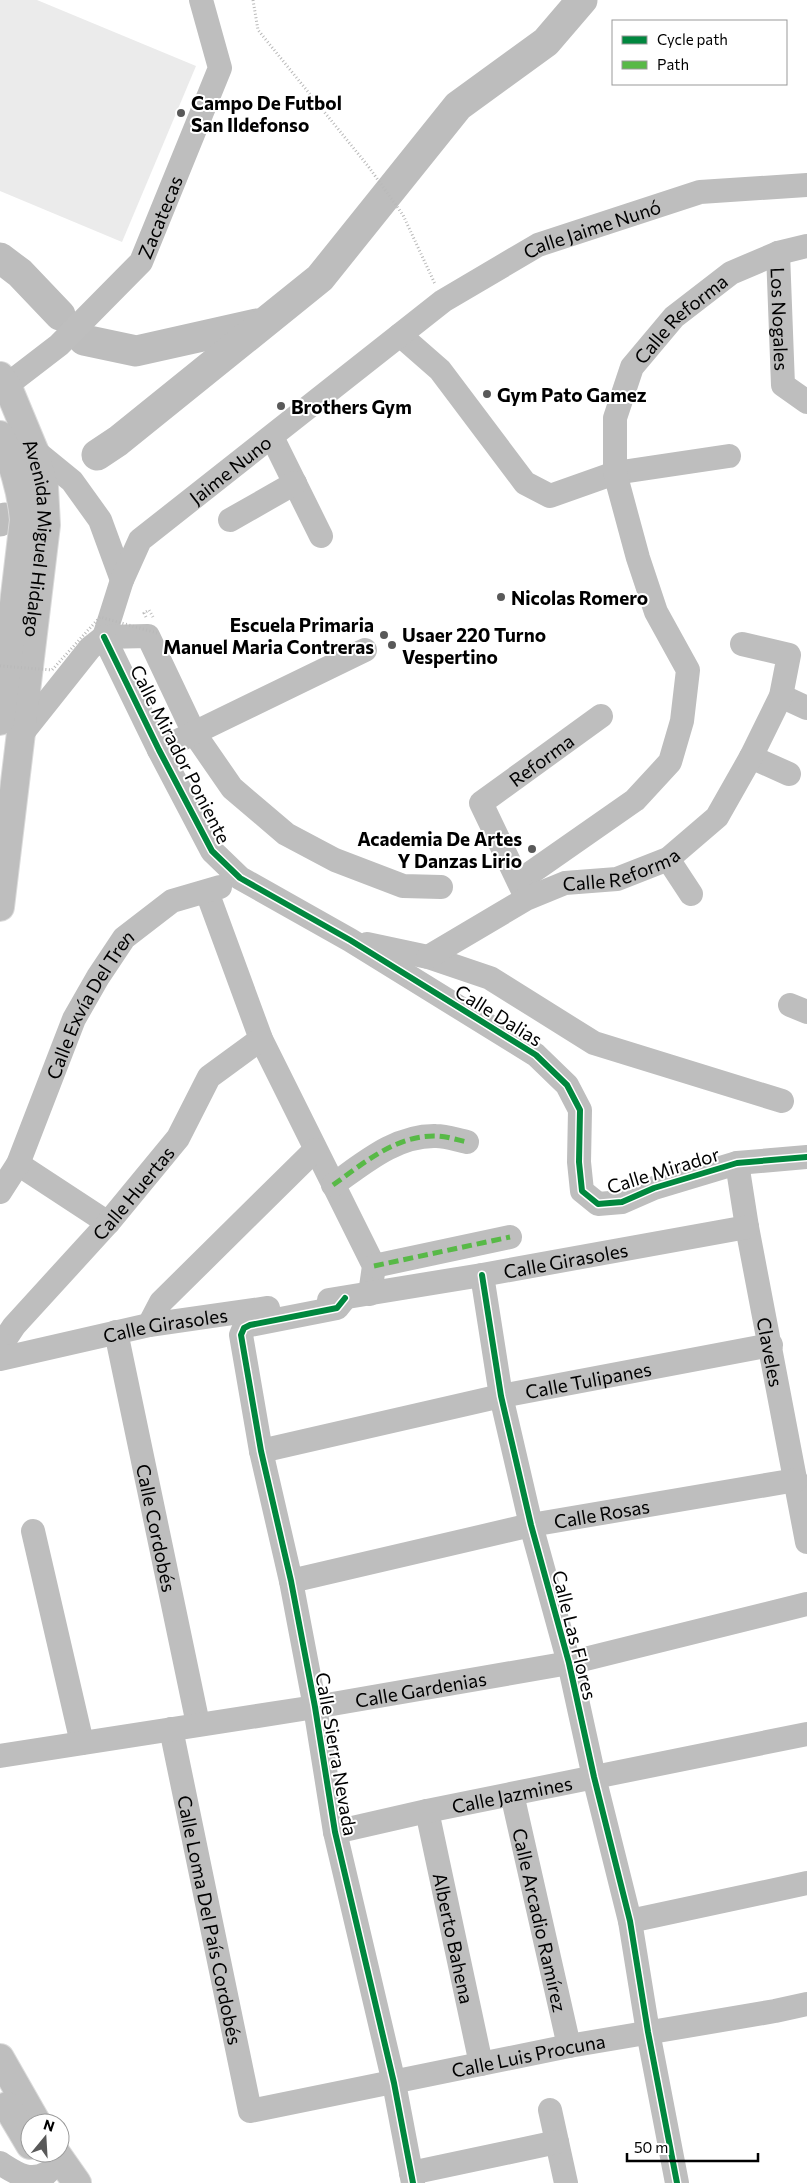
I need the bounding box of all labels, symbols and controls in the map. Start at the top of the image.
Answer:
legend [612,20,787,85]
text: Cycle path [657,30,728,48]
text: Path [657,55,689,73]
place label: Campo De Futbol San Ildefonso [191,91,342,136]
marker: Campo De Futbol San Ildefonso [175,107,187,119]
street label: Zacatecas [132,172,187,262]
street label: Calle Jaime Nunó [518,194,663,263]
street label: Los Nogales [767,267,794,371]
street label: Calle Reforma [629,269,732,368]
place label: Gym Pato Gamez [497,383,647,406]
marker: Gym Pato Gamez [481,388,493,400]
place label: Brothers Gym [291,395,412,418]
marker: Brothers Gym [275,400,287,412]
street label: Jaime Nuno [184,430,275,508]
street label: Avenida Miguel Hidalgo [19,435,58,639]
place label: Nicolas Romero [511,586,648,609]
marker: Nicolas Romero [495,591,507,603]
place label: Escuela Primaria Manuel Maria Contreras [163,613,374,658]
place label: Usaer 220 Turno Vespertino [402,623,546,668]
marker: Escuela Primaria Manuel Maria Contreras [378,629,390,641]
marker: Usaer 220 Turno Vespertino [386,639,398,651]
street label: Calle Mirador Poniente [126,661,236,847]
street label: Reforma [504,728,578,791]
place label: Academia De Artes Y Danzas Lirio [357,827,522,872]
marker: Academia De Artes Y Danzas Lirio [526,843,538,855]
street label: Calle Reforma [562,843,684,895]
street label: Calle Exvía Del Tren [40,924,138,1082]
street label: Calle Dalias [451,979,547,1051]
street label: Calle Huertas [87,1141,178,1244]
street label: Calle Mirador [604,1142,722,1198]
street label: Calle Girasoles [502,1237,630,1282]
street label: Calle Girasoles [101,1302,229,1347]
street label: Claveles [753,1315,789,1389]
street label: Calle Tulipanes [523,1356,653,1403]
street label: Calle Cordobés [132,1462,182,1594]
street label: Calle Rosas [552,1494,651,1532]
street label: Calle Las Flores [548,1568,602,1702]
street label: Calle Gardenias [353,1666,488,1711]
street label: Calle Sierra Nevada [311,1671,363,1837]
street label: Calle Jazmines [450,1770,574,1817]
street label: Calle Loma Del País Cordobés [173,1793,247,2047]
street label: Calle Arcadio Ramírez [509,1826,572,2014]
street label: Alberto Bahena [429,1870,479,2006]
street label: Calle Luis Procuna [449,2029,607,2081]
north arrow [20,2113,70,2163]
text: N [42,2115,57,2135]
scale bar [627,2130,758,2162]
text: 50 m [634,2138,668,2156]

